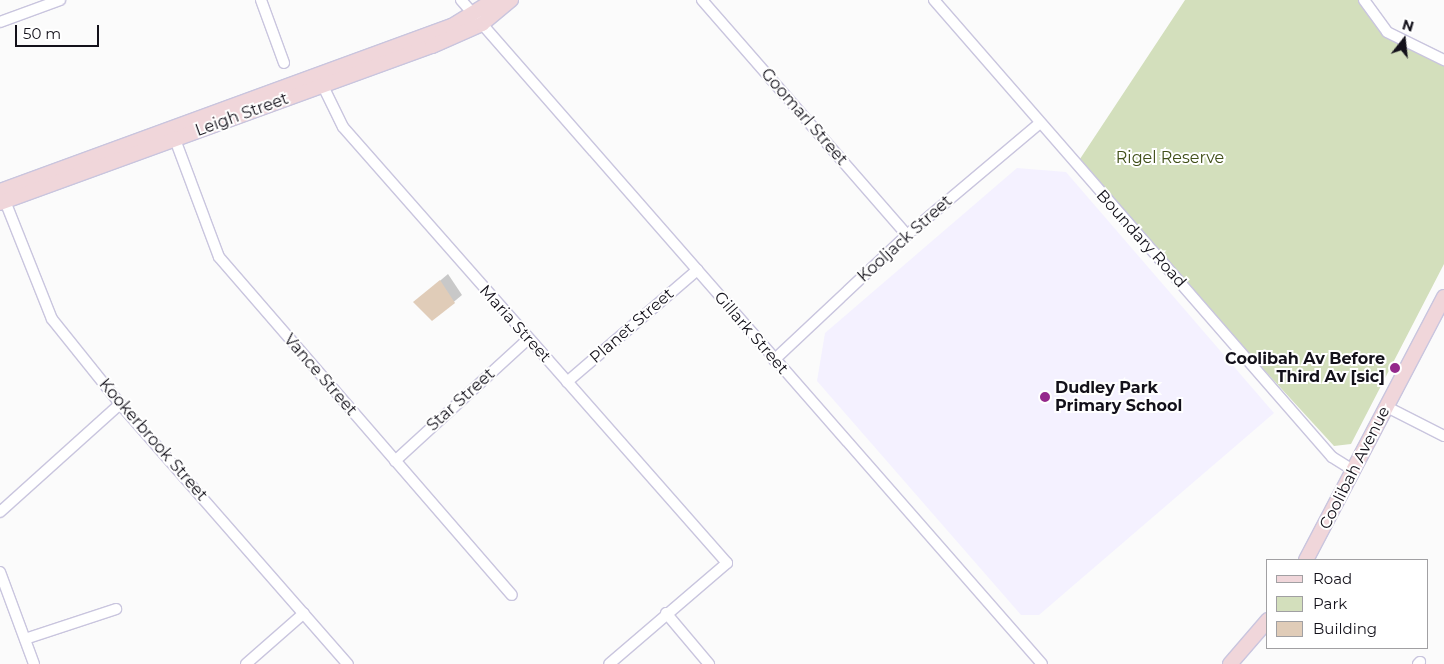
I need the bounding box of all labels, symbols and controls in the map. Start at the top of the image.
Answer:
scale bar [18,15,101,47]
north arrow [1379,15,1429,65]
text: N [1400,15,1416,36]
text: 50 m [23,24,61,43]
street label: Goomarl Street [757,65,851,169]
street label: Leigh Street [193,89,291,141]
park label: Rigel Reserve [1116,148,1224,168]
street label: Boundary Road [1092,186,1190,292]
street label: Kooljack Street [854,192,956,286]
street label: Maria Street [475,281,555,367]
street label: Planet Street [586,284,678,368]
street label: Gillark Street [710,288,792,378]
street label: Vance Street [279,330,361,420]
place label: Coolibah Av Before Third Av [sic] [1225,349,1385,387]
marker: Coolibah Av Before Third Av [sic] [1389,362,1401,374]
street label: Star Street [423,365,499,435]
street label: Kookerbrook Street [95,375,211,505]
place label: Dudley Park Primary School [1055,378,1182,416]
marker: Dudley Park Primary School [1039,391,1051,403]
street label: Coolibah Avenue [1316,403,1394,533]
legend [1266,559,1429,649]
text: Road [1313,569,1352,588]
text: Park [1313,594,1347,613]
text: Building [1313,619,1377,638]

